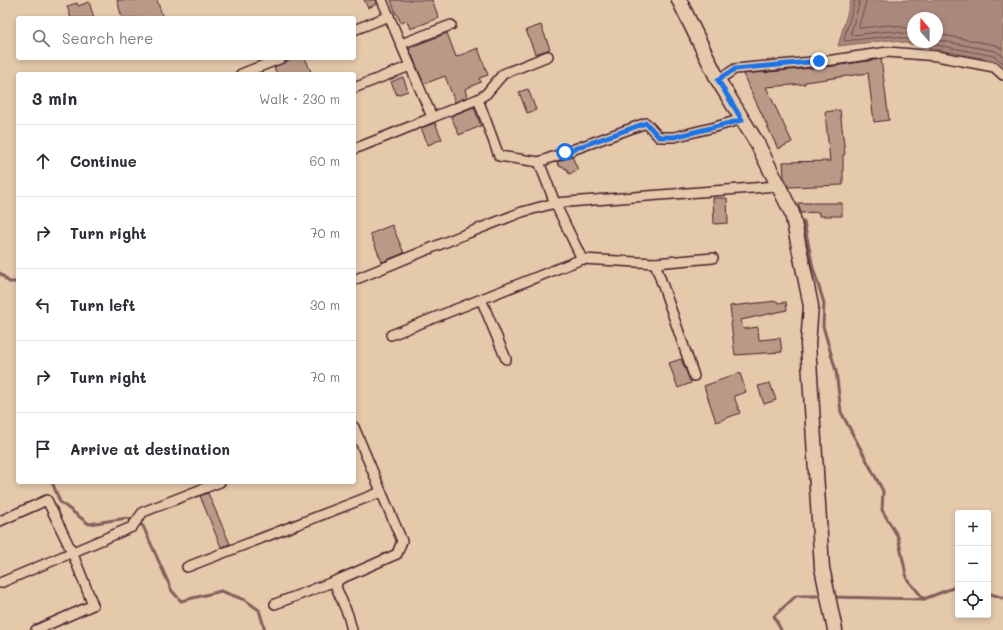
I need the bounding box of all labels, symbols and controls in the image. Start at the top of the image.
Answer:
north arrow [907,12,943,48]
search box [16,16,356,60]
icon: search [30,27,52,49]
text: Search here [62,28,153,48]
route end [810,52,828,70]
text: 3 min [32,87,77,109]
text: Walk · 230 m [259,90,340,107]
route start [556,143,574,161]
icon: ahead [32,150,54,172]
text: Continue [70,151,137,171]
text: 60 m [310,152,340,169]
icon: right [32,222,54,244]
text: Turn right [70,223,147,243]
text: 70 m [310,224,340,241]
icon: left [32,294,54,316]
text: Turn left [70,295,135,315]
text: 30 m [310,296,340,313]
icon: right [32,366,54,388]
text: Turn right [70,367,147,387]
text: 70 m [310,368,340,385]
icon: arrive [32,438,54,460]
text: Arrive at destination [70,439,230,459]
map controls [955,510,991,618]
button: + [955,510,991,546]
button: − [955,546,991,582]
button: locate [955,582,991,618]

